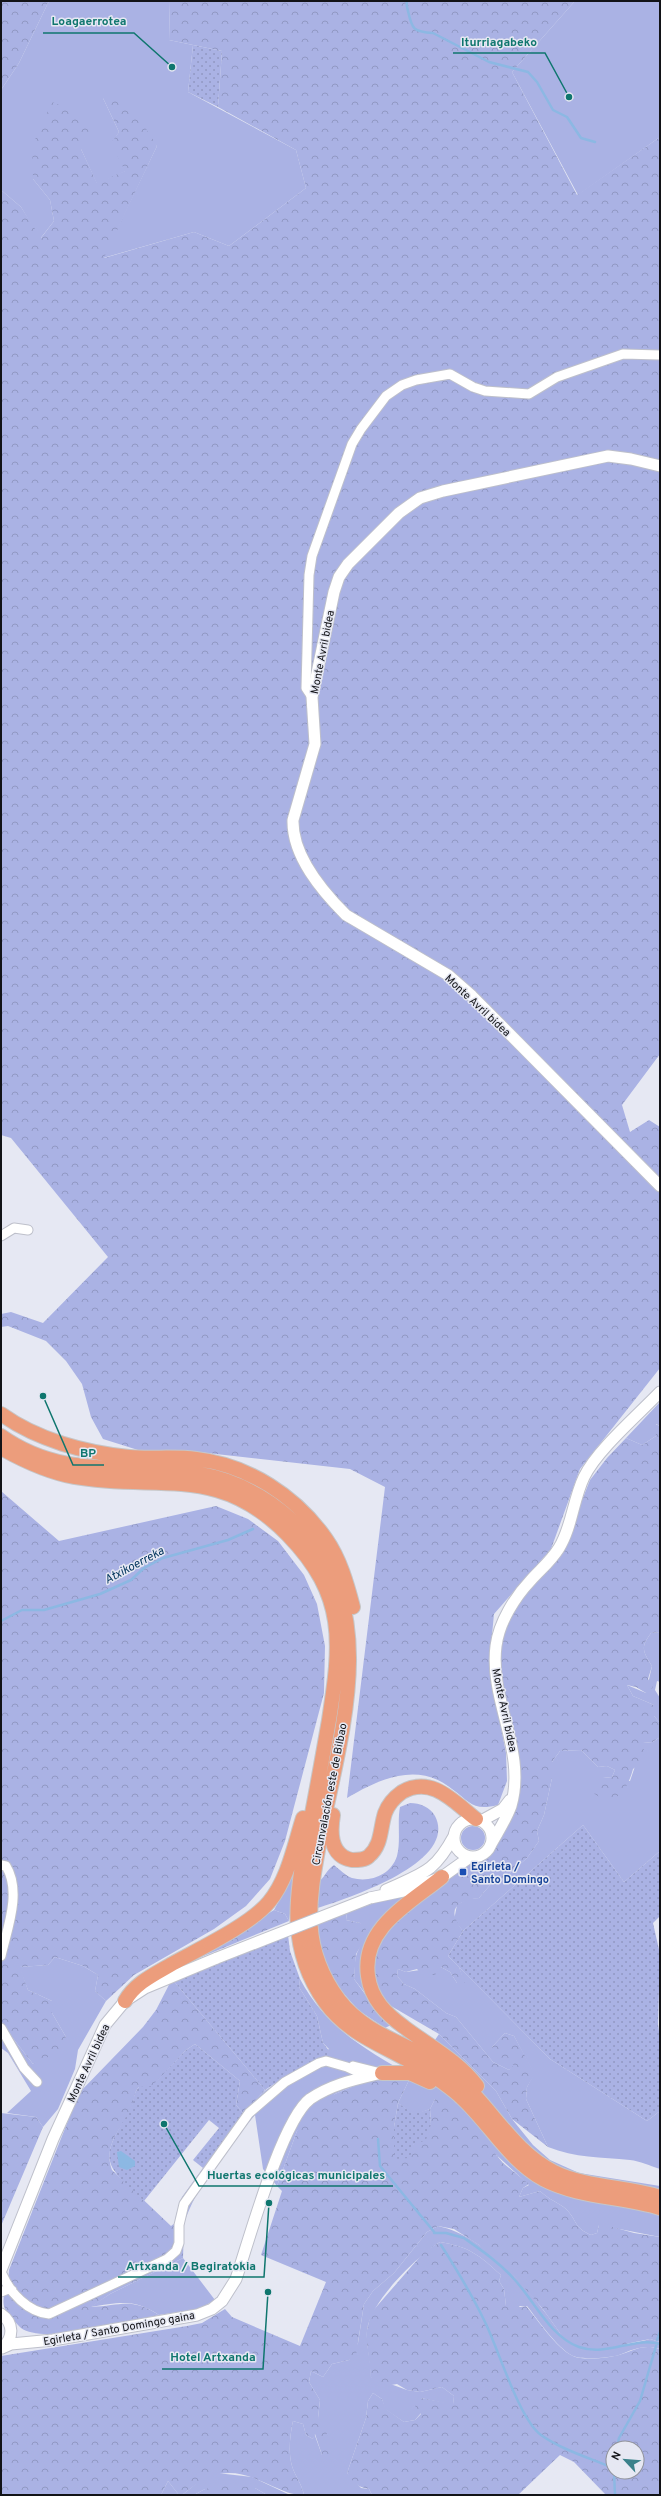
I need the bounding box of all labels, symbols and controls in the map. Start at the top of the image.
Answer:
callout: Loagaerrotea [43,9,134,33]
text: Loagaerrotea [52,14,126,30]
callout: Iturriagabeko [453,29,545,53]
text: Iturriagabeko [461,35,537,51]
street label: Monte Avril bidea [308,609,338,695]
street label: Monte Avril bidea [441,972,513,1040]
callout: BP [73,1441,104,1465]
text: BP [80,1446,96,1462]
water label: Atxikoerreka [102,1543,168,1588]
street label: Monte Avril bidea [488,1667,520,1753]
street label: Circunvalación este de Bilbao [309,1722,351,1866]
place label: Egirleta / Santo Domingo [471,1860,549,1887]
marker: Egirleta / Santo Domingo [458,1867,468,1877]
street label: Monte Avril bidea [65,2022,113,2105]
callout: Huertas ecológicas municipales [199,2162,393,2186]
text: Huertas ecológicas municipales [207,2168,385,2184]
callout: Artxanda / Begiratokia [118,2253,264,2277]
text: Artxanda / Begiratokia [126,2259,256,2275]
street label: Egirleta / Santo Domingo gaina [42,2309,196,2349]
callout: Hotel Artxanda [162,2345,263,2369]
text: Hotel Artxanda [170,2350,256,2366]
north arrow [605,2440,645,2480]
text: N [609,2449,625,2463]

